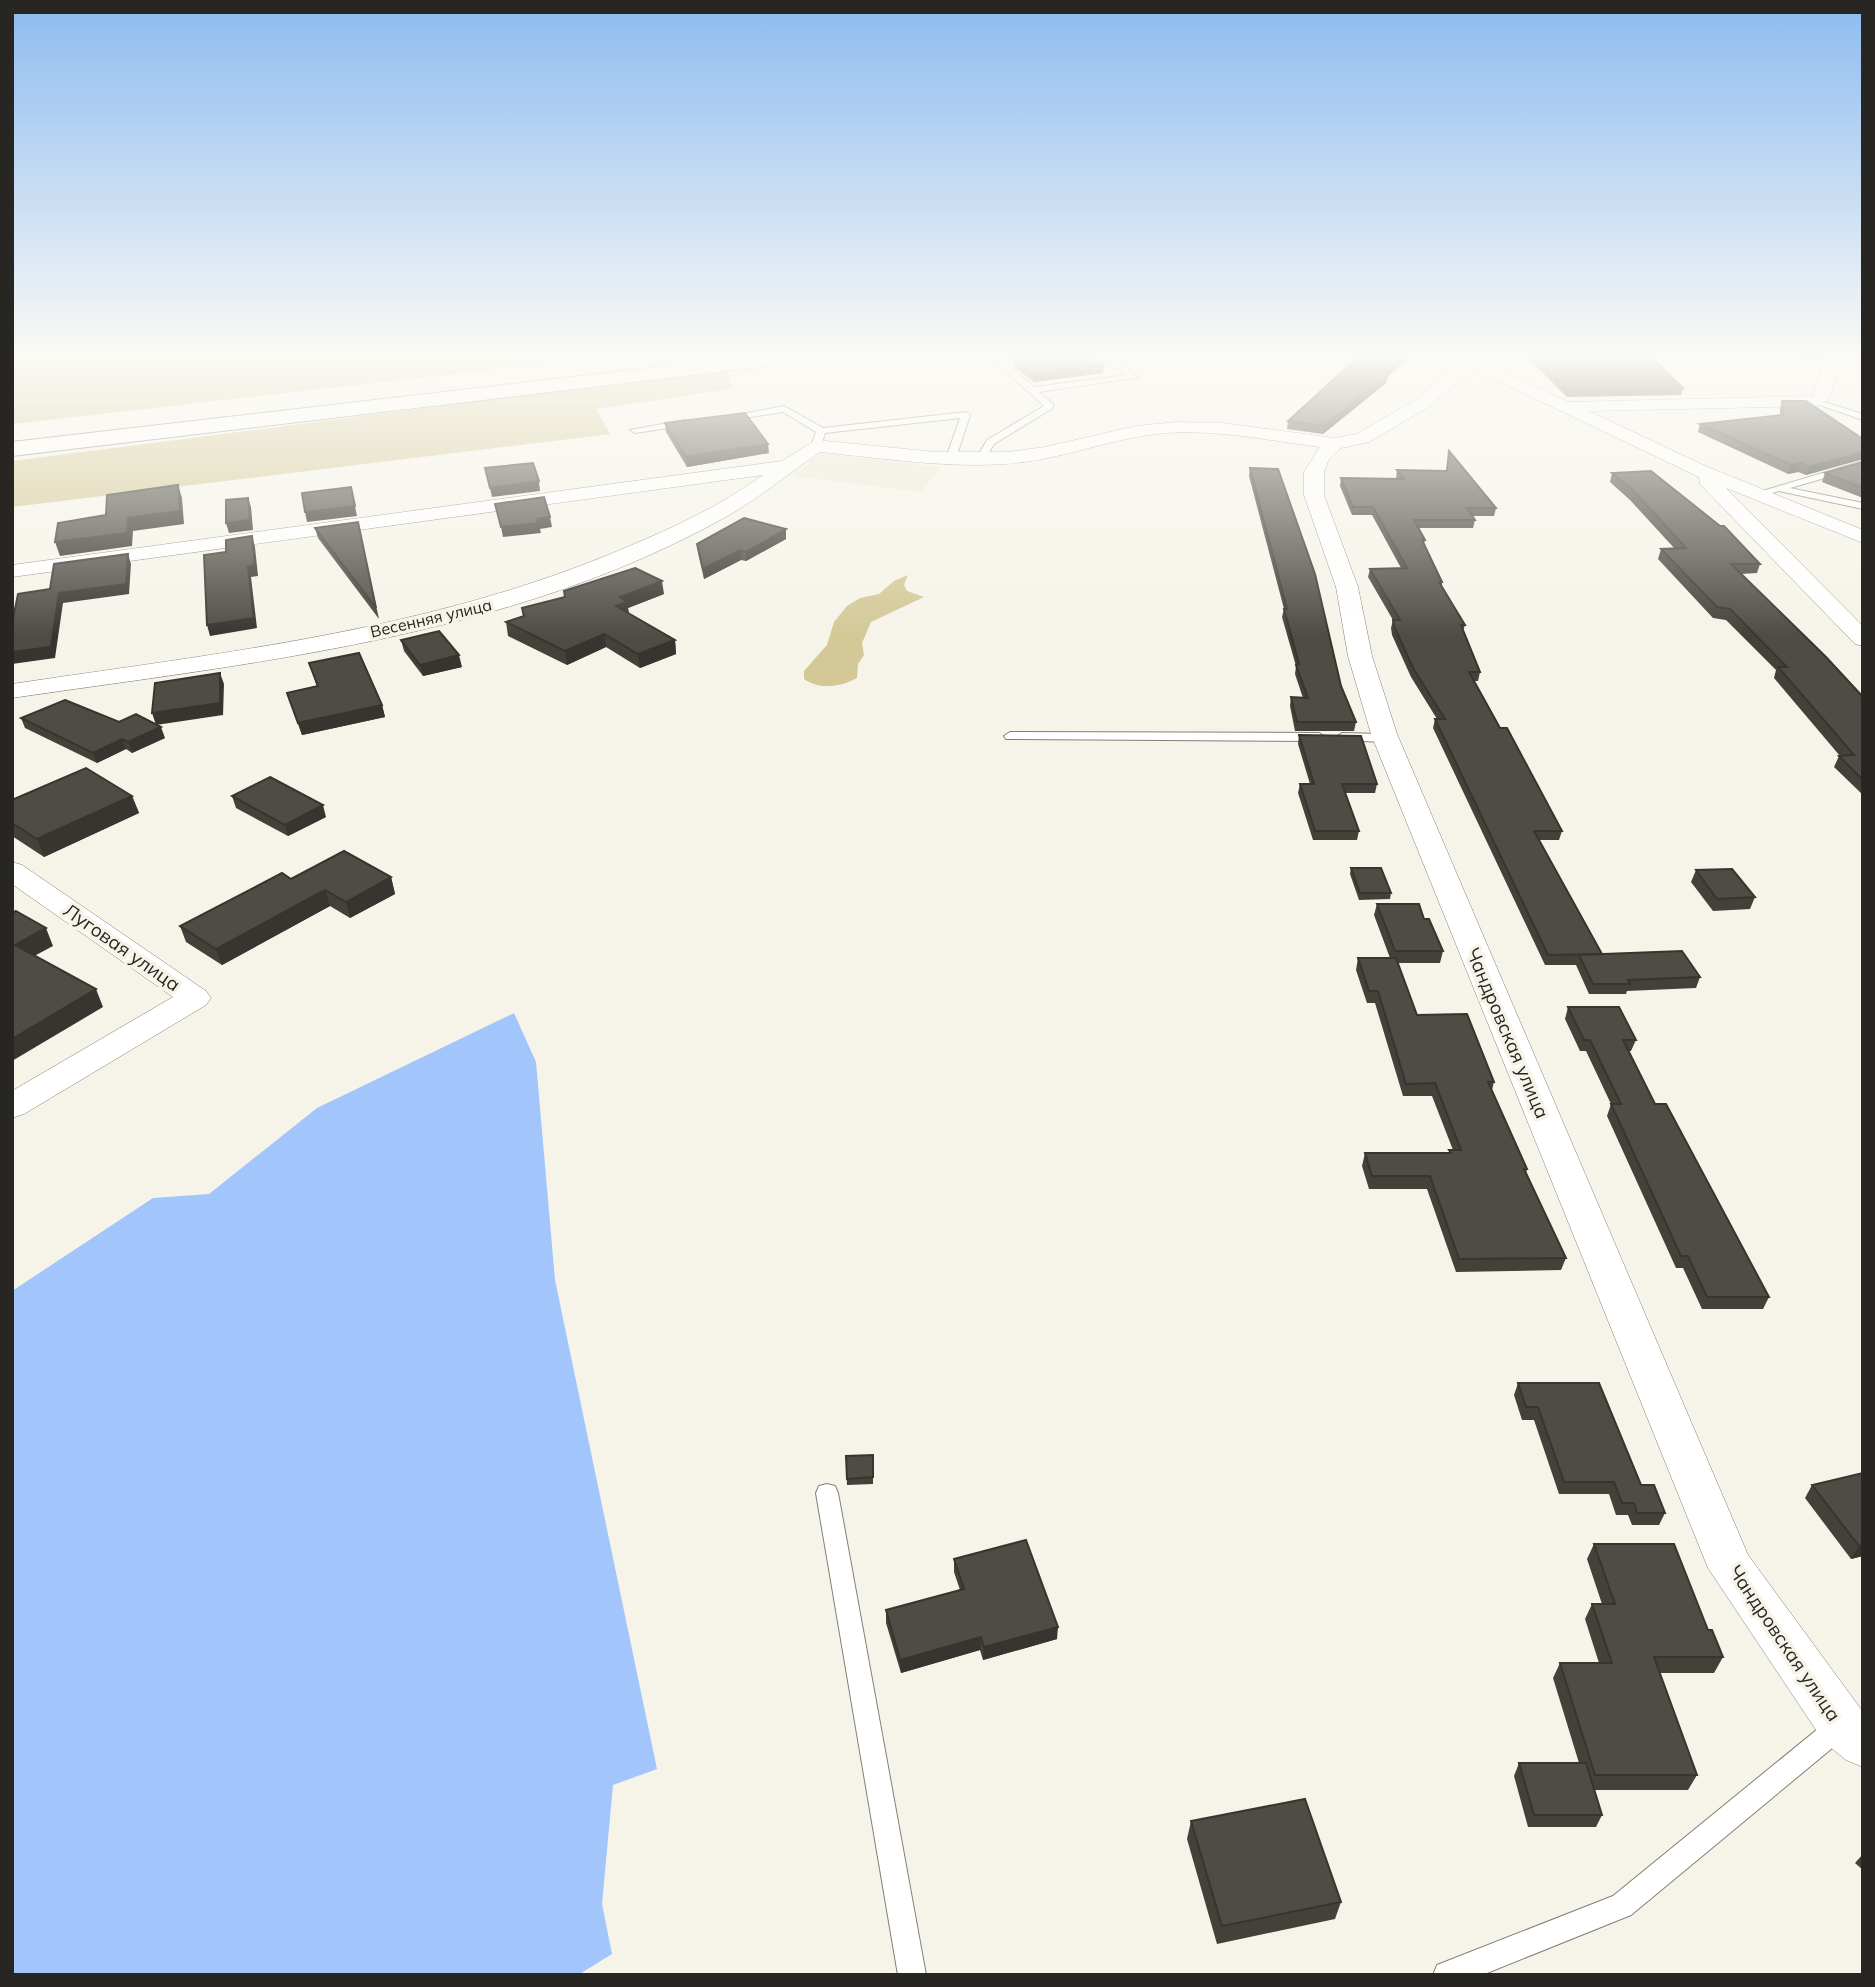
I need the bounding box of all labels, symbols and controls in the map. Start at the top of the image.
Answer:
street label: Весенняя улица [368,594,494,642]
street label: Луговая улица [59,898,185,996]
street label: Чандровская улица [1461,944,1555,1122]
street label: Чандровская улица [1724,1560,1846,1726]

